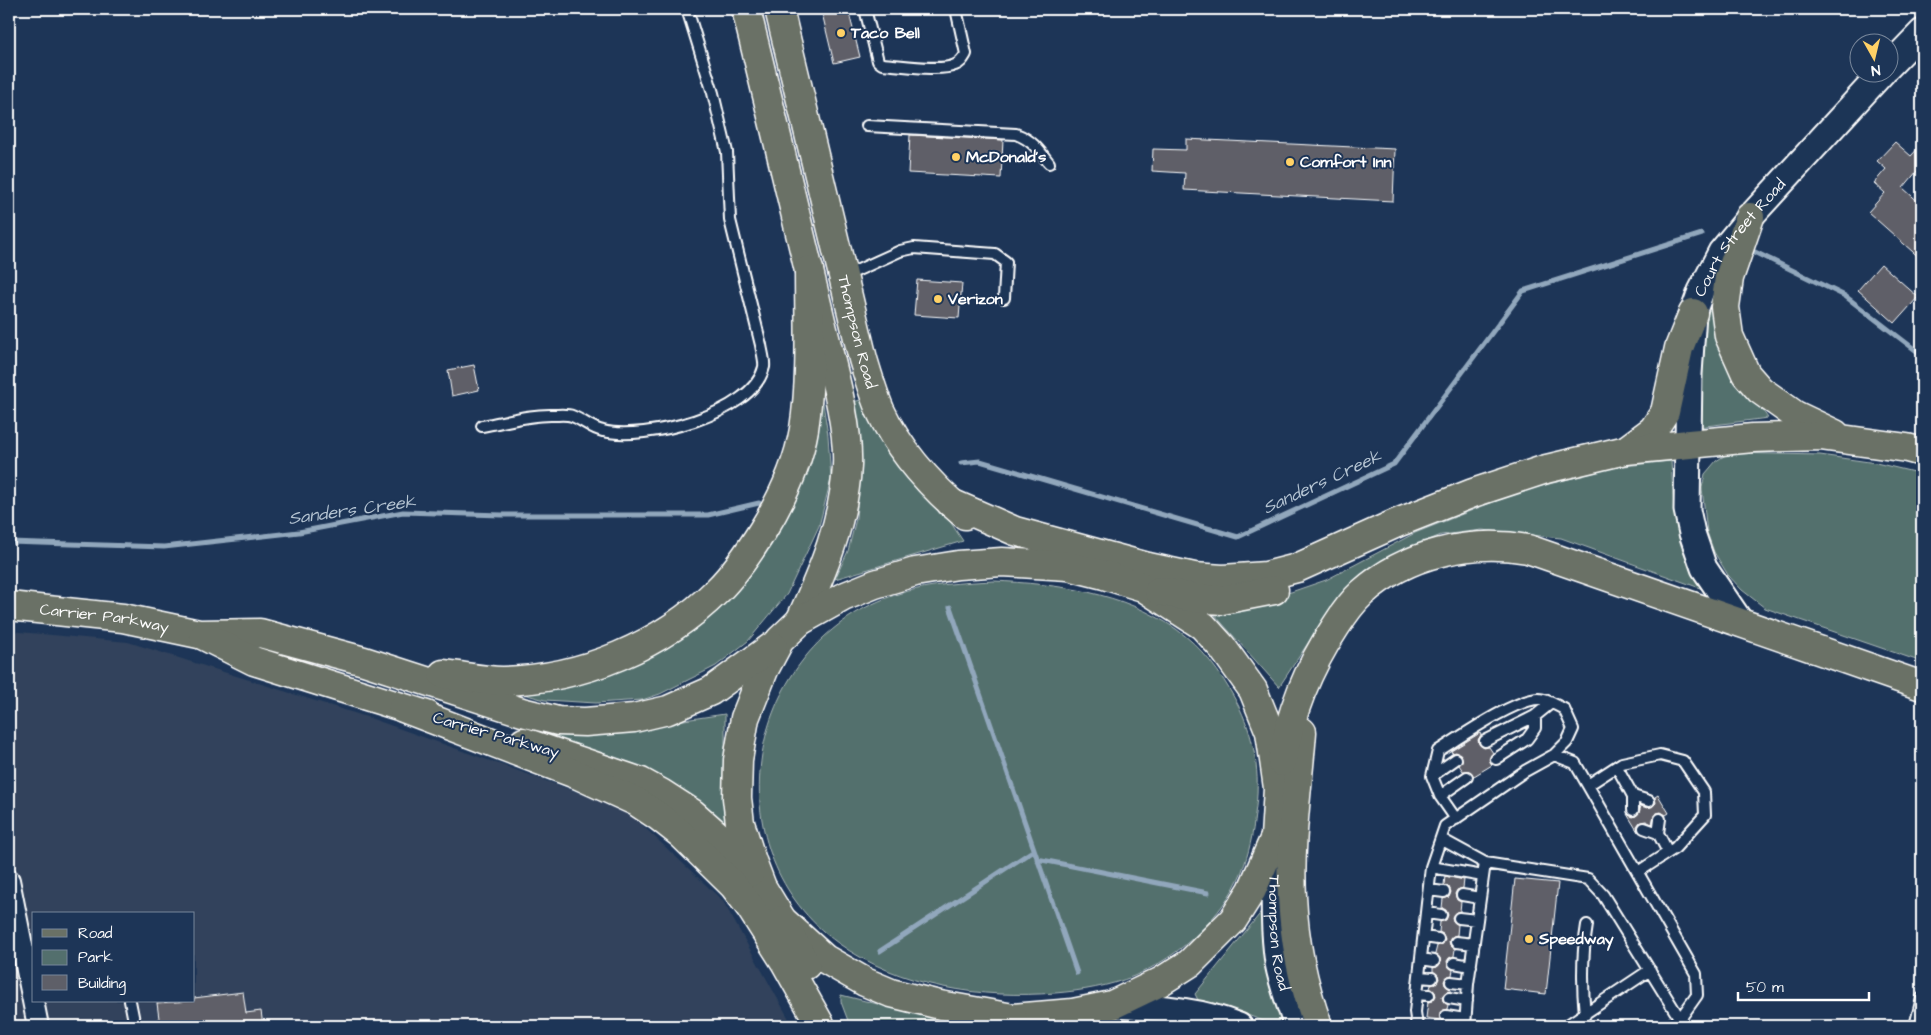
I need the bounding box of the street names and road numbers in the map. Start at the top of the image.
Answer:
street label: Court Street Road [1689,174,1791,301]
street label: Thompson Road [832,273,882,391]
street label: Carrier Parkway [39,598,171,639]
street label: Carrier Parkway [430,706,562,765]
street label: Thompson Road [1263,875,1295,993]

